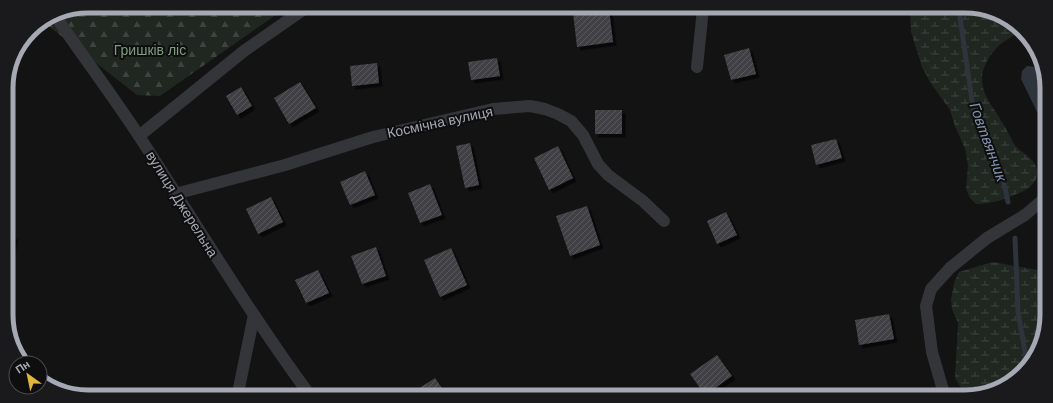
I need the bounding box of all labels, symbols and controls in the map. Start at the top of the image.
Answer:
park label: Гришків ліс [114,42,186,58]
water label: Говтвянчик [966,100,1011,184]
street label: Космічна вулиця [386,103,494,141]
street label: вулиця Джерельна [143,148,221,260]
north arrow [8,355,48,395]
text: Пн [13,358,32,376]

